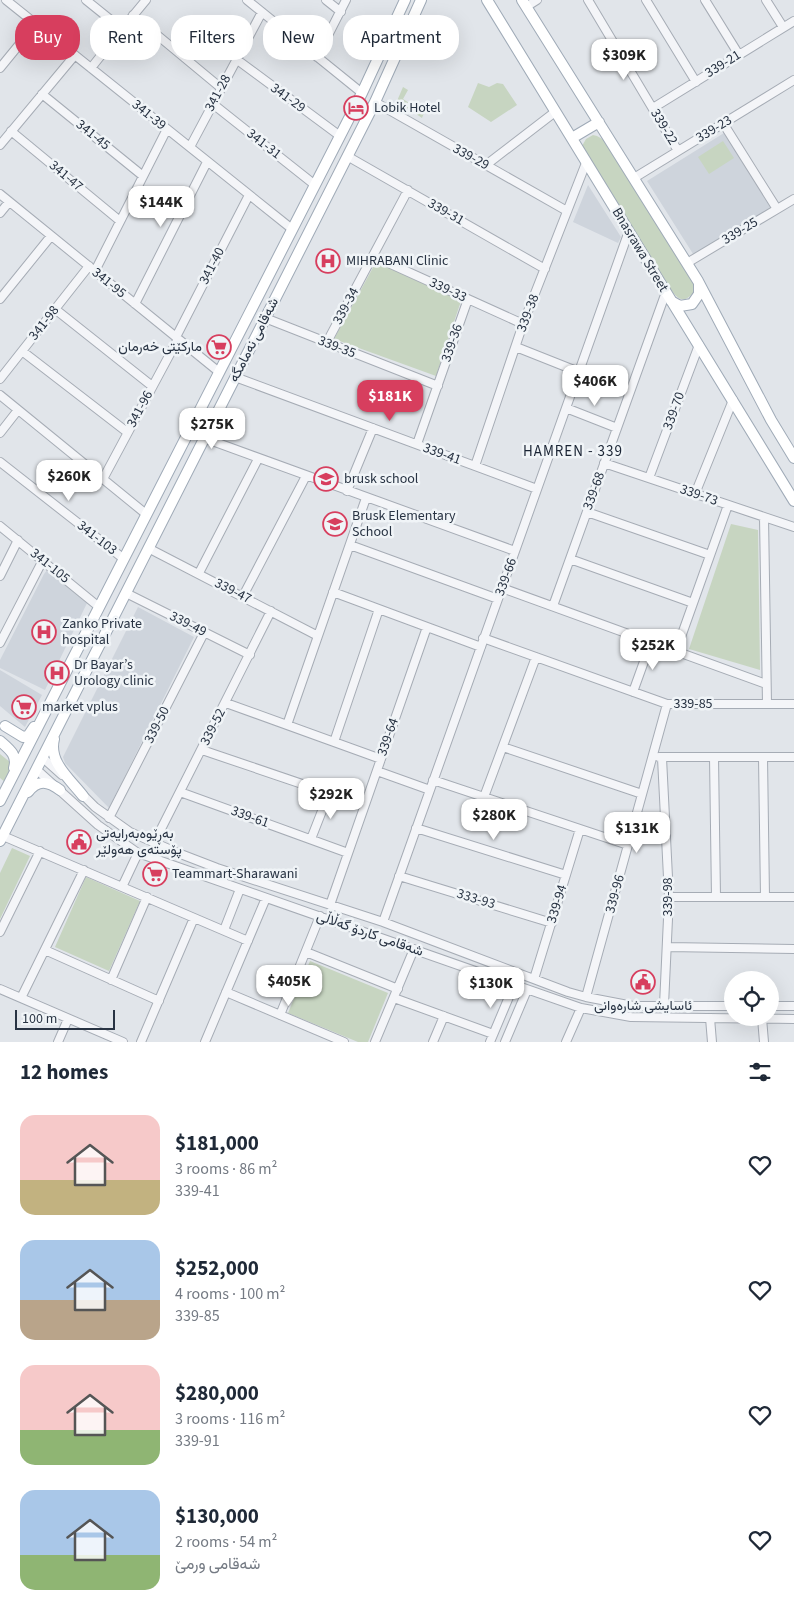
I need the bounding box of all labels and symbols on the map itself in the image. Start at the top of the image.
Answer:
pin: $309K [589,38,659,81]
street label: 339-21 [701,45,745,83]
street label: 341-28 [200,71,236,115]
street label: 341-29 [266,78,310,118]
street label: 341-39 [127,95,171,135]
hotel icon: Lobik Hotel [343,95,369,121]
place label: Lobik Hotel [374,98,441,118]
street label: 339-22 [645,105,683,149]
street label: 339-23 [692,110,736,148]
street label: 341-45 [71,115,115,155]
street label: 341-31 [242,124,286,164]
street label: 339-29 [449,139,493,175]
street label: 341-47 [45,156,87,196]
pin: $144K [126,186,196,228]
street label: 339-31 [424,194,468,230]
street label: Bnasrawa Street [607,204,673,296]
street label: 339-25 [718,212,762,250]
street label: 341-40 [194,244,230,288]
hospital icon: MIHRABANI Clinic [315,248,341,274]
place label: MIHRABANI Clinic [346,251,449,271]
street label: 341-95 [87,263,131,303]
street label: 339-33 [426,273,470,307]
street label: 339-34 [328,284,364,328]
street label: 339-38 [512,291,544,335]
street label: شەقامی نەمامگە [224,294,284,386]
street label: 341-98 [24,301,64,345]
street label: 339-36 [436,321,468,365]
street label: 339-35 [315,331,359,363]
supermarket icon: مارکێتی خەرمان [206,334,232,360]
place label: مارکێتی خەرمان [118,337,202,357]
pin: $406K [560,364,630,407]
pin: $181K [355,380,425,422]
street label: 341-96 [122,387,158,431]
street label: 339-70 [658,389,690,433]
pin: $275K [177,408,247,450]
street label: 339-41 [420,438,464,470]
district label: HAMREN - 339 [523,441,623,462]
pin: $260K [34,460,104,502]
school or university icon: brusk school [313,466,339,492]
place label: brusk school [344,469,419,489]
street label: 339-68 [578,469,610,513]
street label: 339-73 [677,479,721,511]
place label: Brusk Elementary School [352,506,456,542]
school or university icon: Brusk Elementary School [322,511,348,537]
street label: 341-103 [73,516,121,560]
street label: 341-105 [26,544,74,588]
street label: 339-66 [490,555,522,599]
street label: 339-47 [211,573,255,609]
street label: 339-49 [166,606,210,642]
place label: Zanko Private hospital [62,614,142,650]
hospital icon: Zanko Private hospital [31,619,57,645]
pin: $252K [618,628,688,671]
place label: Dr Bayar’s Urology clinic [74,655,155,691]
hospital icon: Dr Bayar’s Urology clinic [44,660,70,686]
supermarket icon: market vplus [11,694,37,720]
street label: 339-85 [673,694,713,714]
place label: market vplus [42,697,118,717]
street label: 339-50 [139,703,175,747]
street label: 339-52 [195,705,231,749]
street label: 339-64 [372,715,404,759]
pin: $292K [296,778,366,820]
pin: $280K [459,798,529,841]
street label: 339-61 [228,801,272,833]
pin: $131K [602,812,672,854]
place label: بەڕێوەبەرایەتی پۆستەی هەولێر [95,824,182,860]
public building icon: بەڕێوەبەرایەتی پۆستەی هەولێر [66,829,92,855]
supermarket icon: Teammart-Sharawani [142,861,168,887]
place label: Teammart-Sharawani [172,864,298,884]
street label: 339-96 [600,872,630,915]
street label: 339-98 [658,877,678,917]
street label: 339-94 [542,882,572,926]
street label: 333-93 [454,884,498,914]
street label: شەقامی کاردۆ گەڵاڵی [314,906,426,962]
pin: $405K [254,964,324,1007]
pin: $130K [456,966,526,1009]
public building icon: ئاسایشی شارەوانی [630,969,656,995]
place label: ئاسایشی شارەوانی [594,996,692,1016]
scale bar [15,1007,115,1030]

